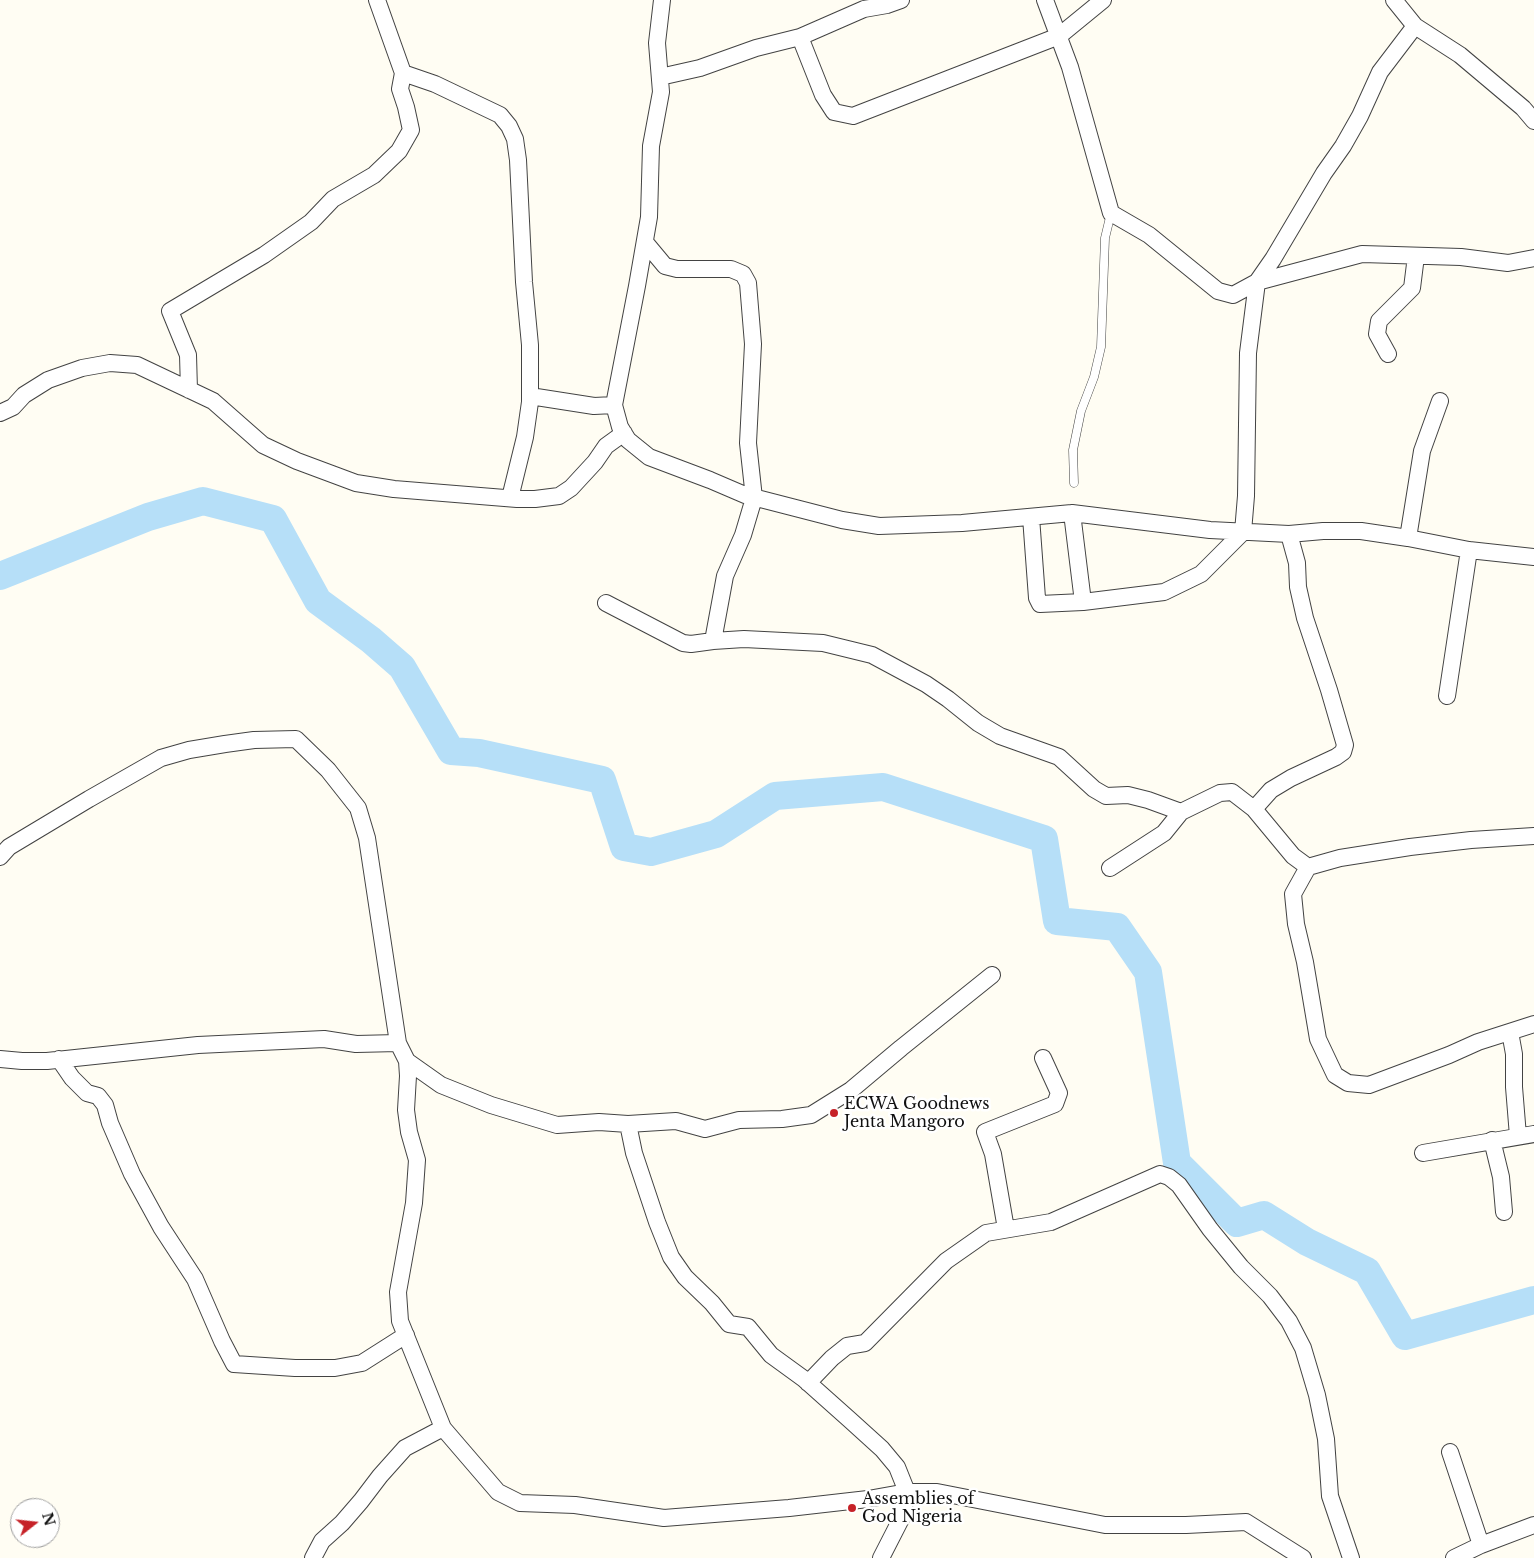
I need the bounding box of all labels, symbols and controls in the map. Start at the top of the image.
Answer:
place label: ECWA Goodnews Jenta Mangoro [844,1094,989,1132]
marker: ECWA Goodnews Jenta Mangoro [828,1107,840,1119]
place label: Assemblies of God Nigeria [862,1489,974,1527]
north arrow [10,1498,60,1548]
marker: Assemblies of God Nigeria [846,1502,858,1514]
text: N [38,1510,59,1528]

